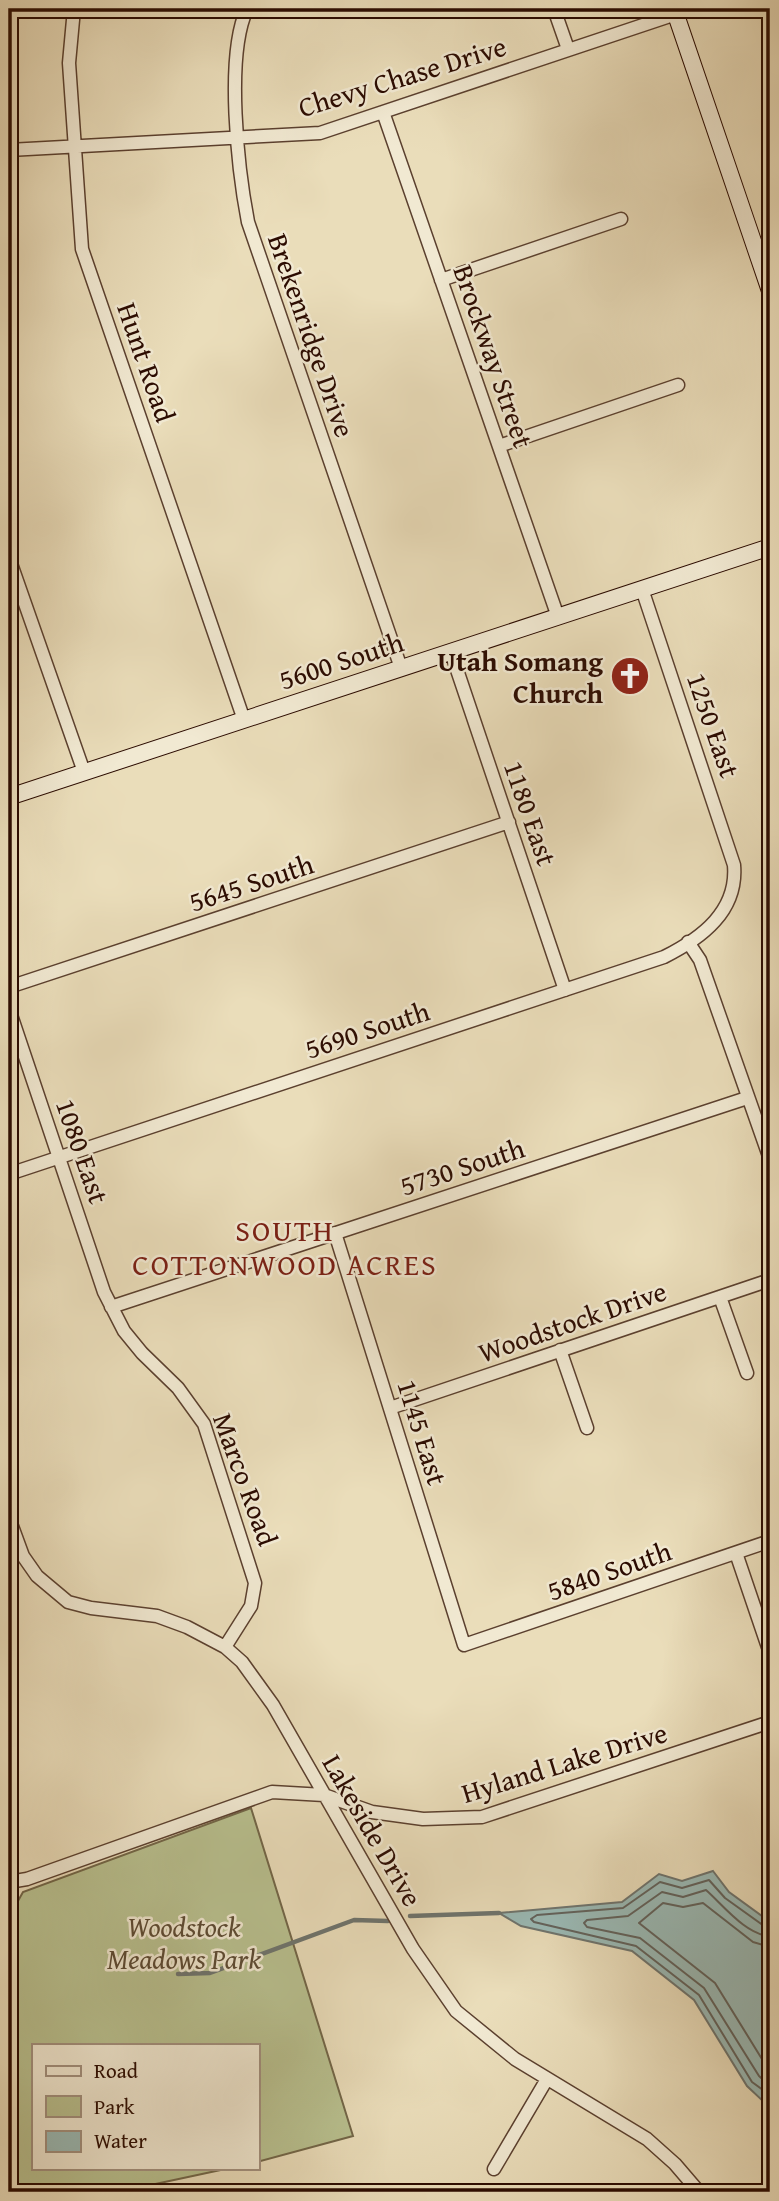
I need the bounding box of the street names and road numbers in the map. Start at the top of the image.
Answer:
street label: Chevy Chase Drive [293,25,511,127]
street label: Brekenridge Drive [258,228,366,442]
street label: Brockway Street [444,259,545,453]
street label: Hunt Road [107,297,187,427]
street label: 5600 South [273,621,409,699]
street label: 1250 East [677,667,751,783]
street label: 1180 East [494,755,568,871]
street label: 5645 South [183,843,319,921]
street label: 5690 South [299,990,435,1068]
street label: 1080 East [46,1093,120,1209]
street label: 5730 South [394,1127,530,1205]
street label: Woodstock Drive [472,1270,672,1372]
street label: 1145 East [388,1374,458,1490]
street label: Marco Road [203,1407,289,1551]
street label: 5840 South [541,1530,677,1610]
street label: Hyland Lake Drive [456,1711,672,1813]
street label: Lakeside Drive [313,1746,433,1914]

